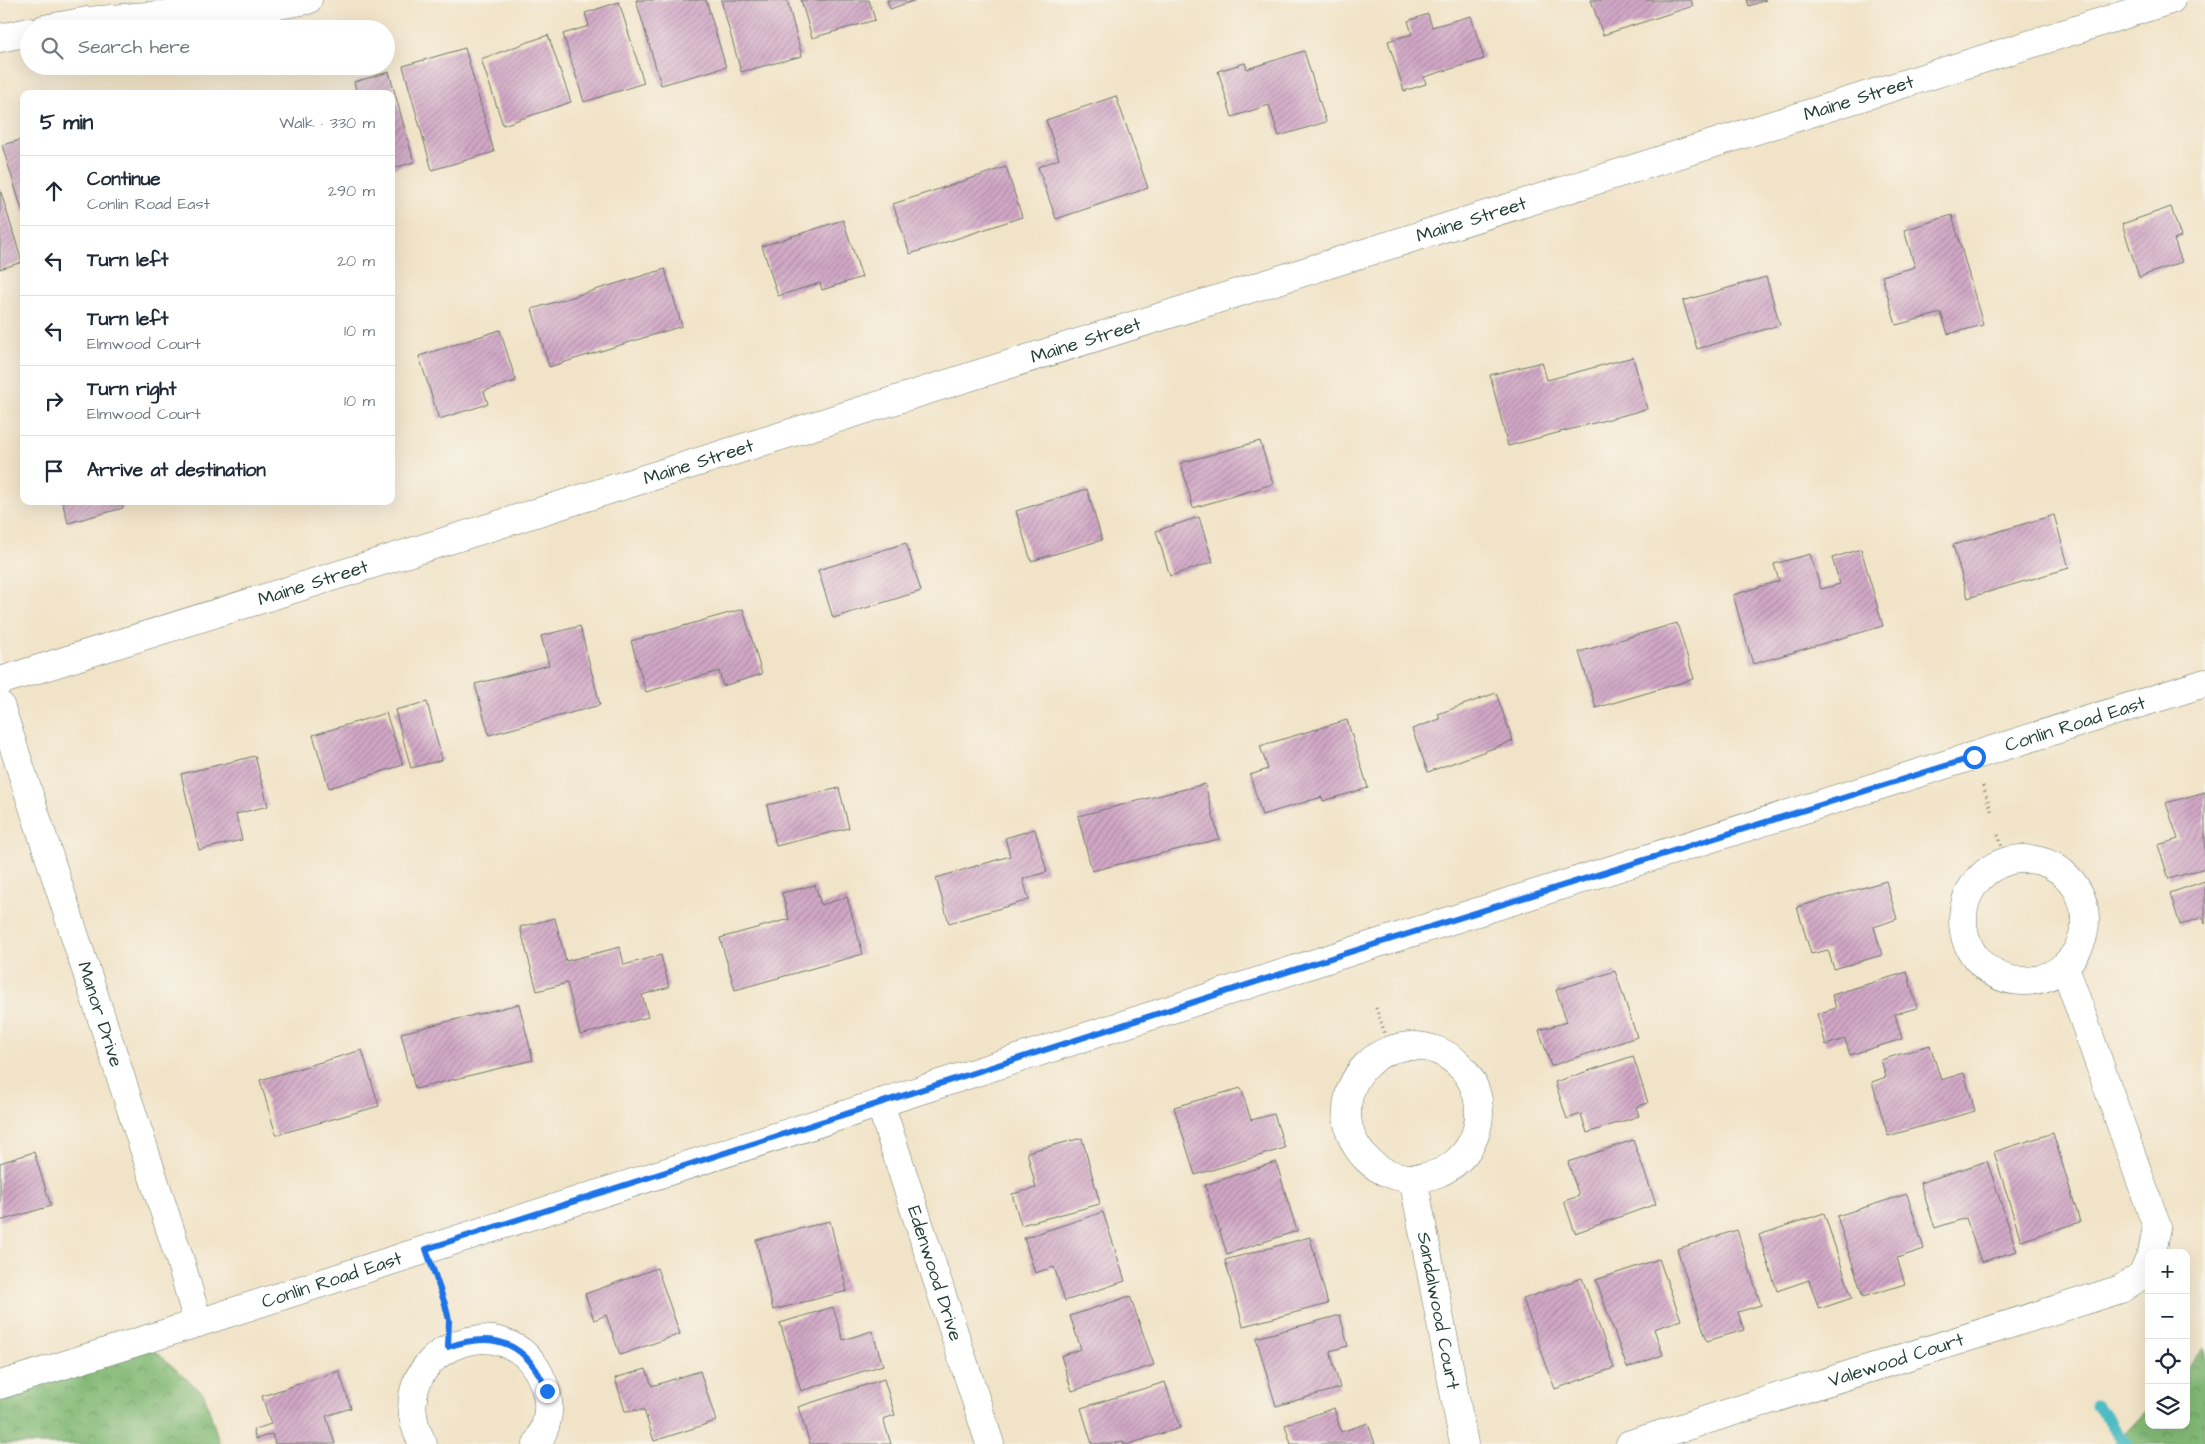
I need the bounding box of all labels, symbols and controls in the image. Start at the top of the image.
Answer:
search box [20,20,395,75]
icon: search [38,34,66,62]
text: Search here [78,34,190,61]
street label: Maine Street [1800,68,1918,128]
text: 5 min [40,108,93,137]
text: Walk · 330 m [279,112,375,134]
text: Continue [87,166,161,193]
icon: ahead [40,177,68,205]
text: 290 m [328,180,375,202]
street label: Maine Street [1413,189,1530,249]
text: Conlin Road East [87,193,210,215]
icon: left [40,247,68,275]
text: Turn left [87,247,168,274]
text: 20 m [337,250,375,272]
text: Turn left [87,306,168,333]
street label: Maine Street [1027,310,1145,370]
icon: left [40,317,68,345]
text: 10 m [344,320,375,342]
text: Elmwood Court [87,333,201,355]
text: Turn right [87,376,176,403]
icon: right [40,387,68,415]
text: 10 m [344,390,375,412]
text: Elmwood Court [87,403,201,425]
street label: Maine Street [640,432,757,492]
icon: arrive [40,457,68,485]
text: Arrive at destination [87,457,266,484]
street label: Maine Street [254,553,372,613]
street label: Conlin Road East [2001,689,2149,759]
route start [1963,746,1986,769]
street label: Manor Drive [71,958,130,1070]
street label: Edenwood Drive [901,1202,969,1344]
street label: Sandalwood Court [1410,1230,1467,1392]
street label: Conlin Road East [258,1245,406,1315]
map controls [2145,1249,2190,1429]
button: + [2145,1249,2190,1294]
button: − [2145,1294,2190,1339]
street label: Valewood Court [1825,1326,1968,1394]
button: locate [2145,1339,2190,1384]
route end [536,1380,559,1403]
button: layers [2145,1384,2190,1429]

